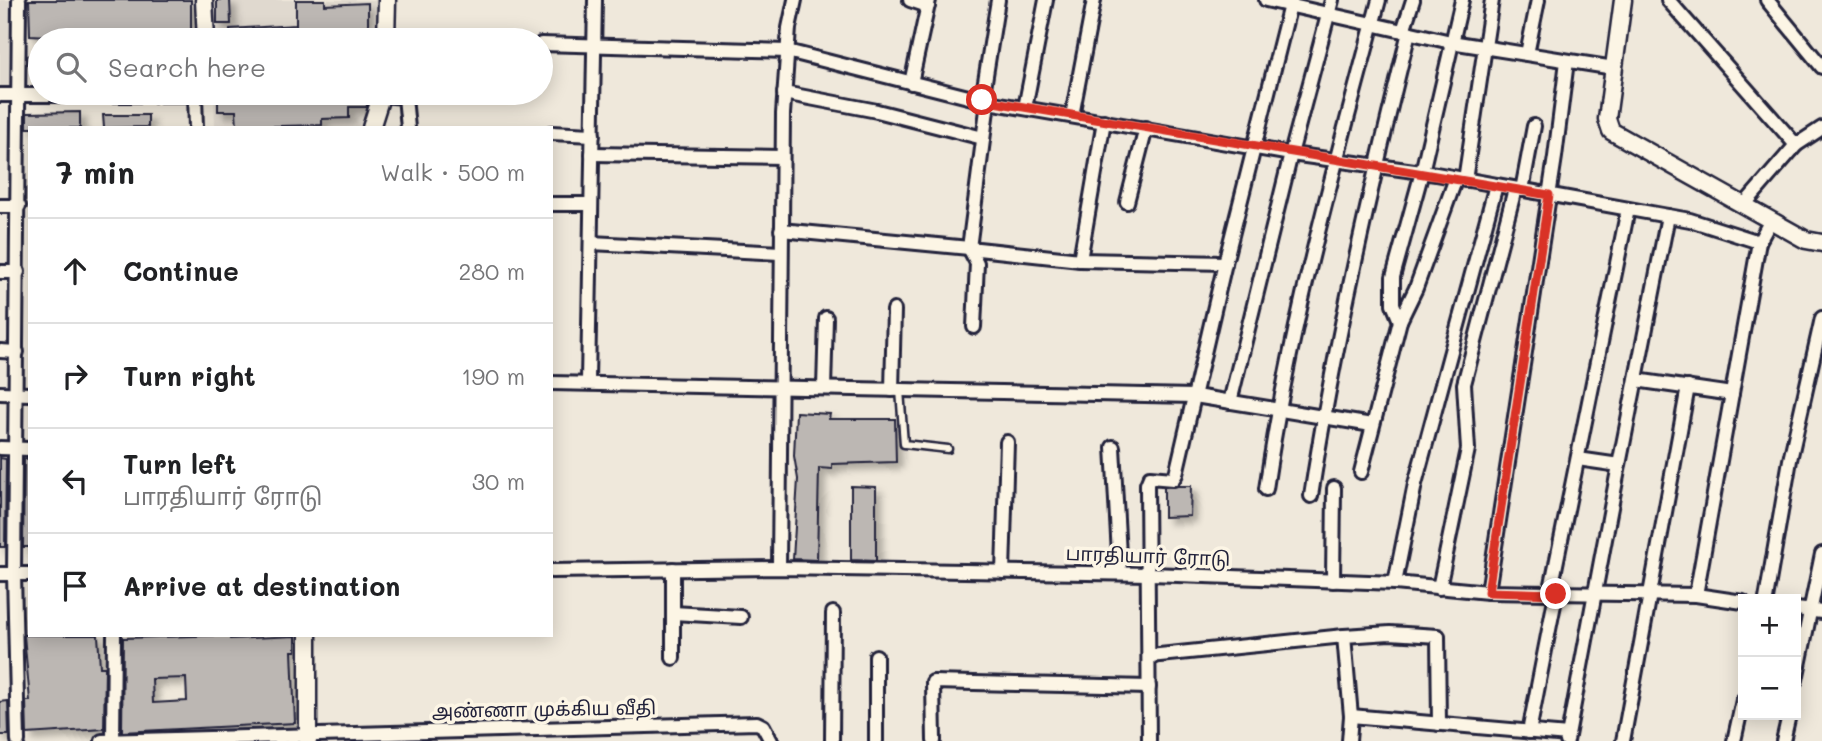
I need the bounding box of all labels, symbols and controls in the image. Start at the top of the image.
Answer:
search box [28,28,553,105]
icon: search [52,48,90,86]
text: Search here [108,50,266,84]
route start [966,84,997,115]
text: 7 min [56,152,135,192]
text: Walk · 500 m [380,157,525,187]
icon: ahead [56,252,94,290]
text: Continue [123,254,239,288]
text: 280 m [458,256,525,286]
icon: right [56,357,94,395]
text: Turn right [123,359,256,393]
text: 190 m [461,361,525,391]
text: Turn left [123,447,236,481]
icon: left [56,462,94,500]
text: 30 m [472,466,525,496]
text: பாரதியார் ரோடு [123,481,322,511]
street label: பாரதியார் ரோடு [1065,540,1231,572]
icon: arrive [56,567,94,605]
text: Arrive at destination [123,569,400,603]
route end [1540,578,1571,609]
map controls [1738,594,1801,720]
button: + [1738,594,1801,657]
button: − [1738,657,1801,720]
street label: அண்ணா முக்கிய வீதி [432,694,656,724]

